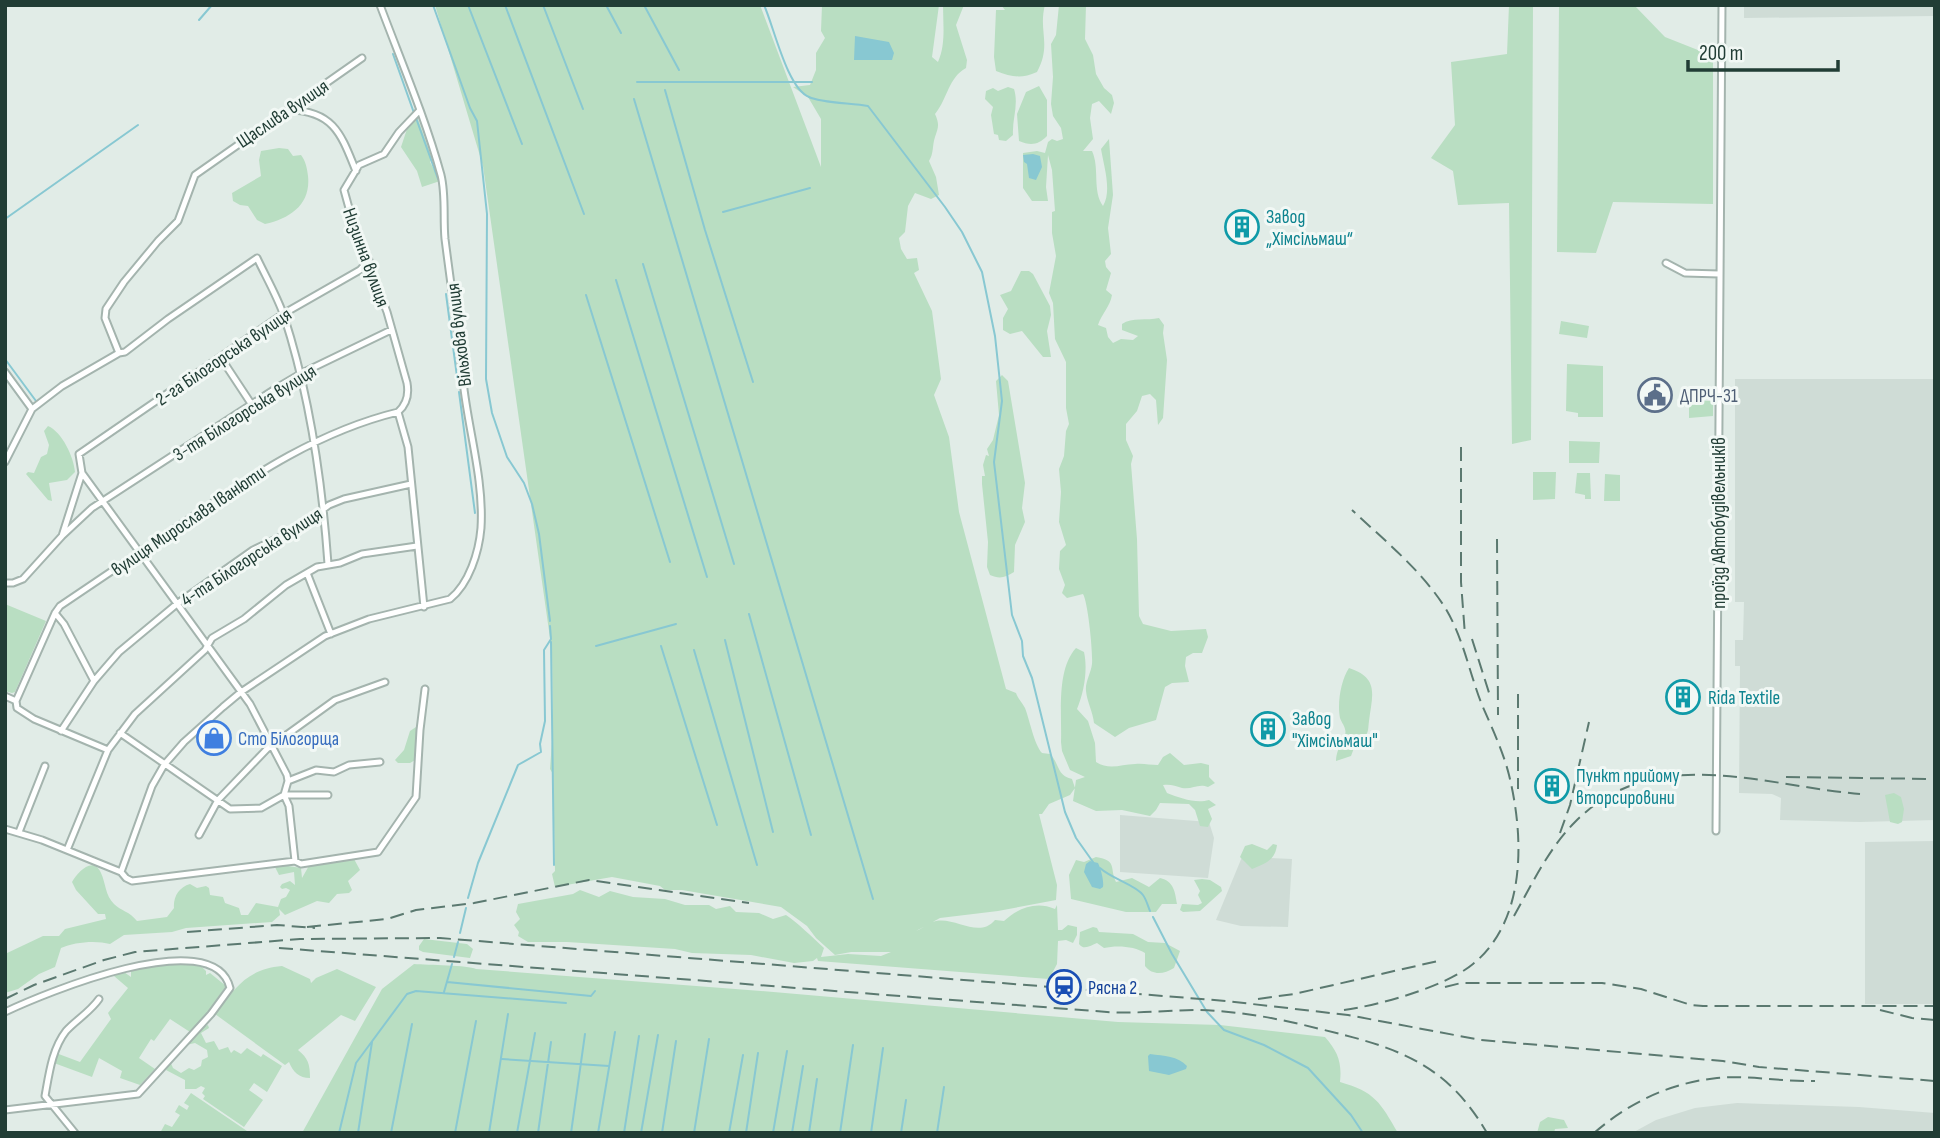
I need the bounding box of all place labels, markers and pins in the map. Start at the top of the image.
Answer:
place label: Завод „Хімсільмаш“ [1266,206,1353,251]
building icon: Завод „Хімсільмаш“ [1223,208,1261,246]
public building icon: ДПРЧ-31 [1636,376,1674,414]
place label: ДПРЧ-31 [1680,385,1738,408]
building icon: Rida Textile [1664,678,1702,716]
place label: Rida Textile [1708,687,1780,710]
place label: Завод "Хімсільмаш" [1292,708,1378,753]
building icon: Завод "Хімсільмаш" [1249,710,1287,748]
shop icon: Сто Білогорща [195,719,233,757]
place label: Сто Білогорща [238,728,339,751]
place label: Пункт прийому вторсировини [1576,765,1680,810]
building icon: Пункт прийому вторсировини [1533,767,1571,805]
station icon: Рясна 2 [1045,968,1083,1006]
place label: Рясна 2 [1088,977,1137,1000]

